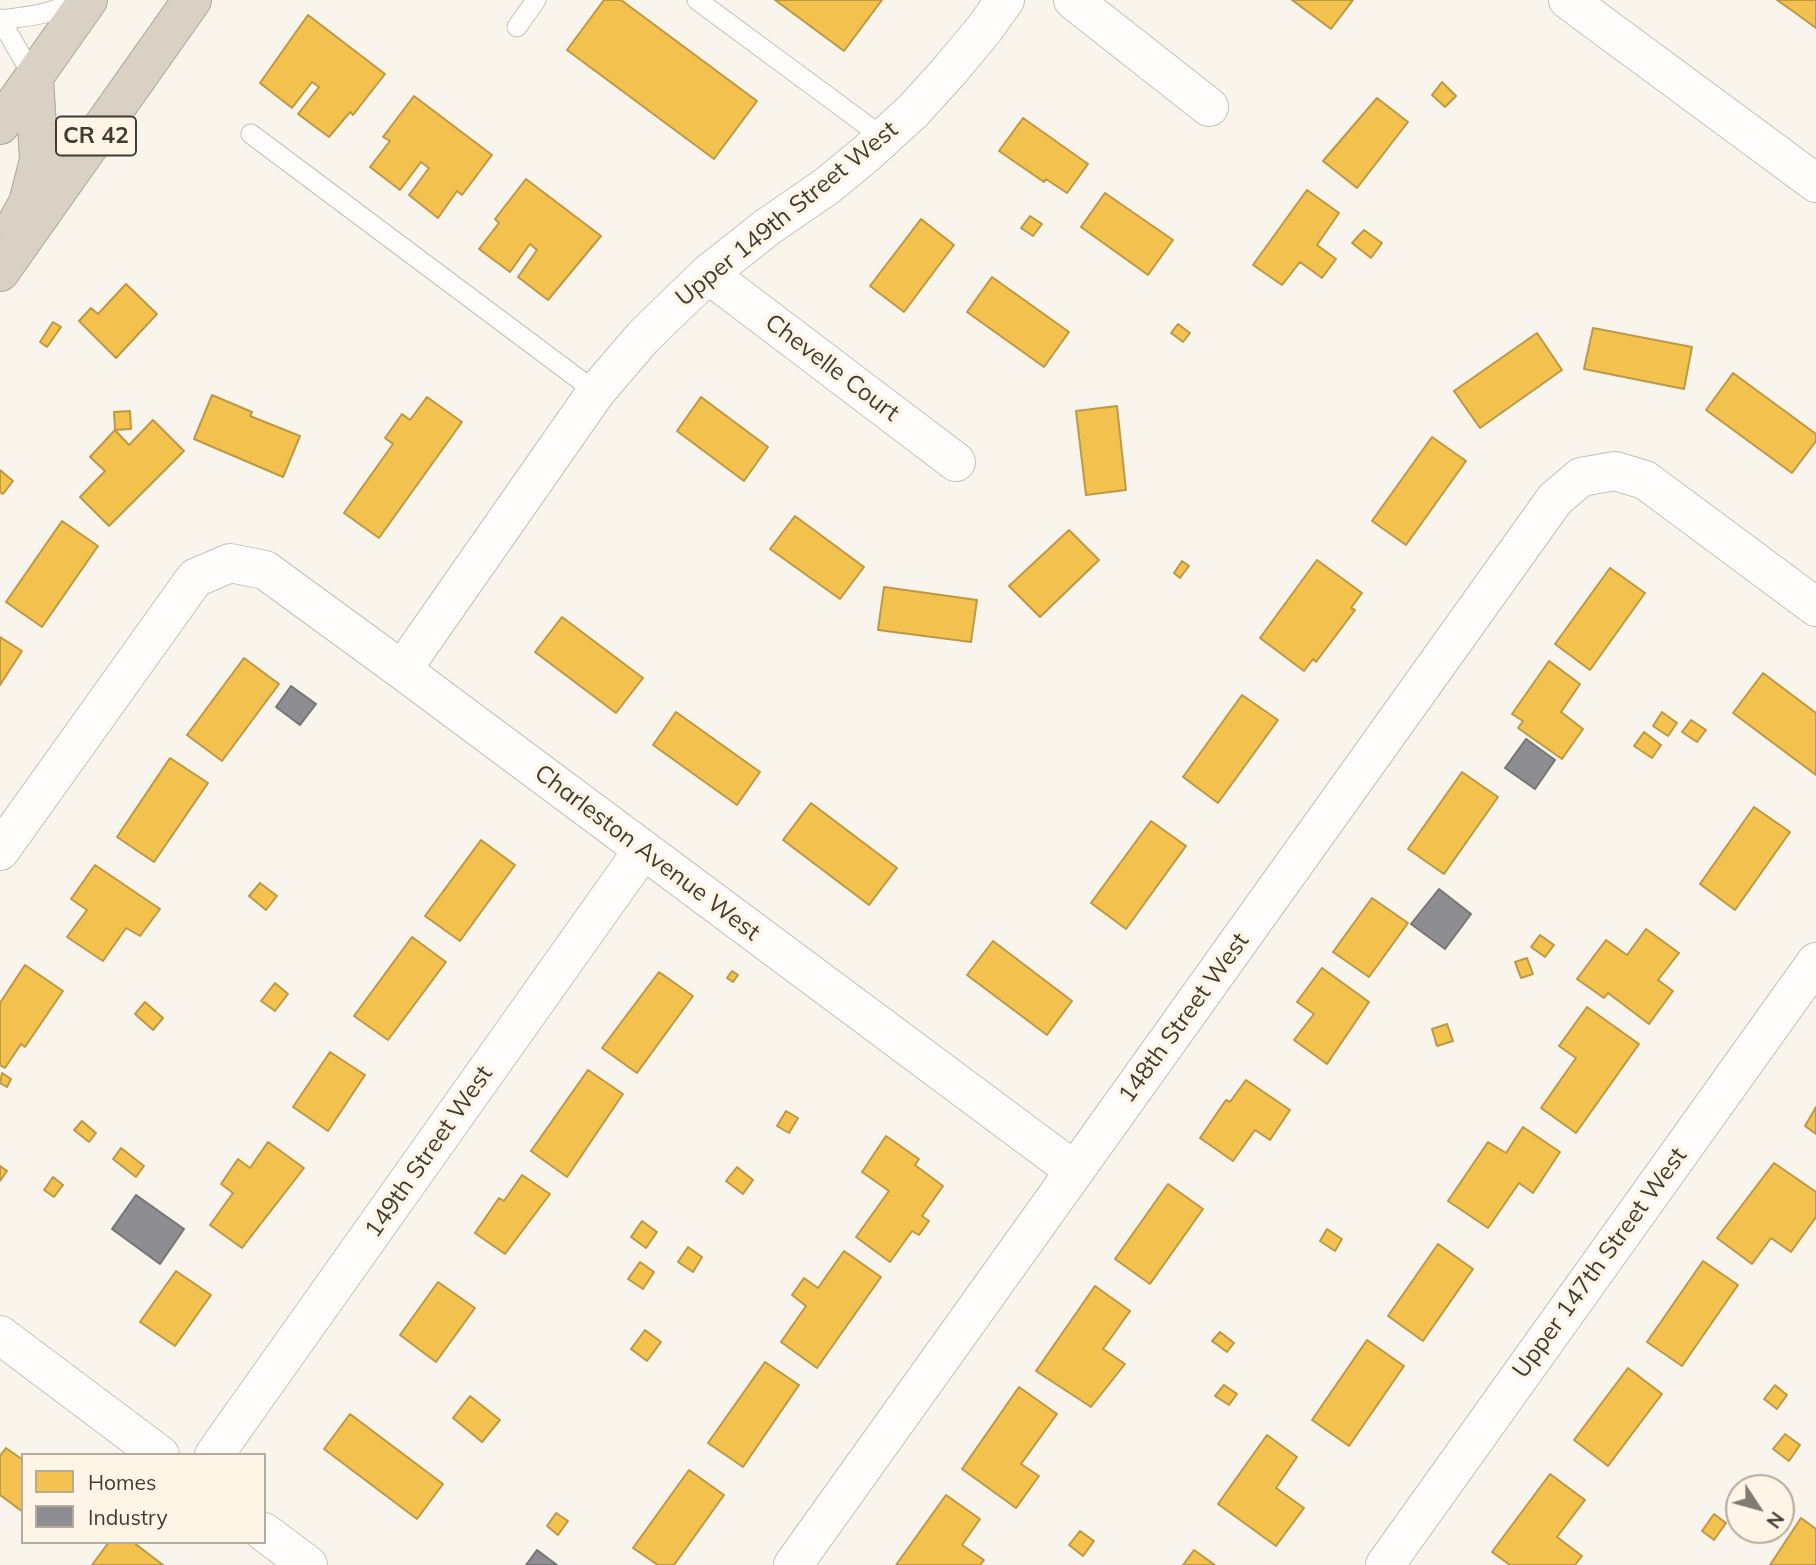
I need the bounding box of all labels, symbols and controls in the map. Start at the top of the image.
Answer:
road number: CR 42 [56,116,136,155]
street label: Upper 149th Street West [670,116,904,312]
street label: Chevelle Court [759,308,905,428]
street label: Charleston Avenue West [529,759,765,947]
street label: 148th Street West [1113,927,1255,1109]
street label: 149th Street West [359,1061,499,1243]
street label: Upper 147th Street West [1507,1142,1693,1384]
legend [21,1453,266,1544]
text: Homes [88,1469,156,1495]
north arrow [1725,1474,1795,1544]
text: Industry [88,1504,168,1530]
text: N [1761,1507,1789,1533]

